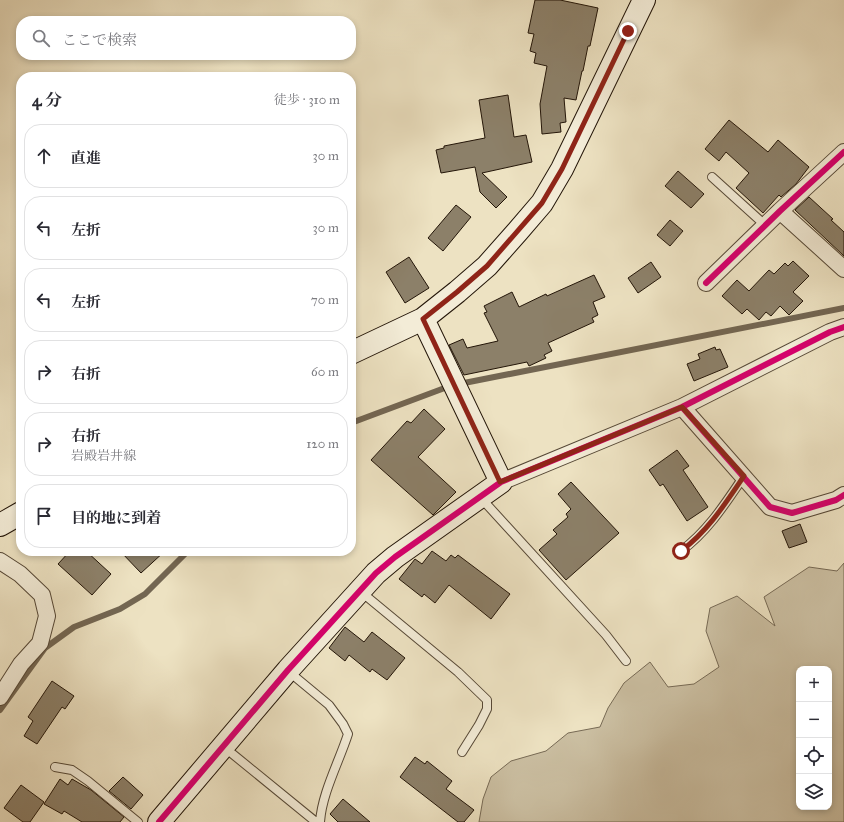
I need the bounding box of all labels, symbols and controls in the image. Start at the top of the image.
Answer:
search box [16,16,356,60]
route end [619,22,637,40]
icon: search [30,27,52,49]
text: ここで検索 [62,31,137,49]
text: 4 分 [32,90,62,111]
text: 徒歩 · 310 m [274,92,340,108]
icon: ahead [33,145,55,167]
text: 30 m [313,148,339,164]
text: 直進 [71,149,101,167]
icon: left [33,217,55,239]
text: 30 m [313,220,339,236]
text: 左折 [71,221,101,239]
icon: left [33,289,55,311]
text: 70 m [311,292,339,308]
text: 左折 [71,293,101,311]
icon: right [33,361,55,383]
text: 60 m [311,364,339,380]
text: 右折 [71,365,101,383]
text: 右折 [71,427,101,445]
icon: right [33,433,55,455]
text: 120 m [306,436,339,452]
text: 岩殿岩井線 [71,448,136,464]
icon: arrive [33,505,55,527]
text: 目的地に到着 [71,509,161,527]
route start [672,542,690,560]
map controls [796,666,832,810]
button: + [796,666,832,702]
button: − [796,702,832,738]
button: locate [796,738,832,774]
button: layers [796,774,832,810]

